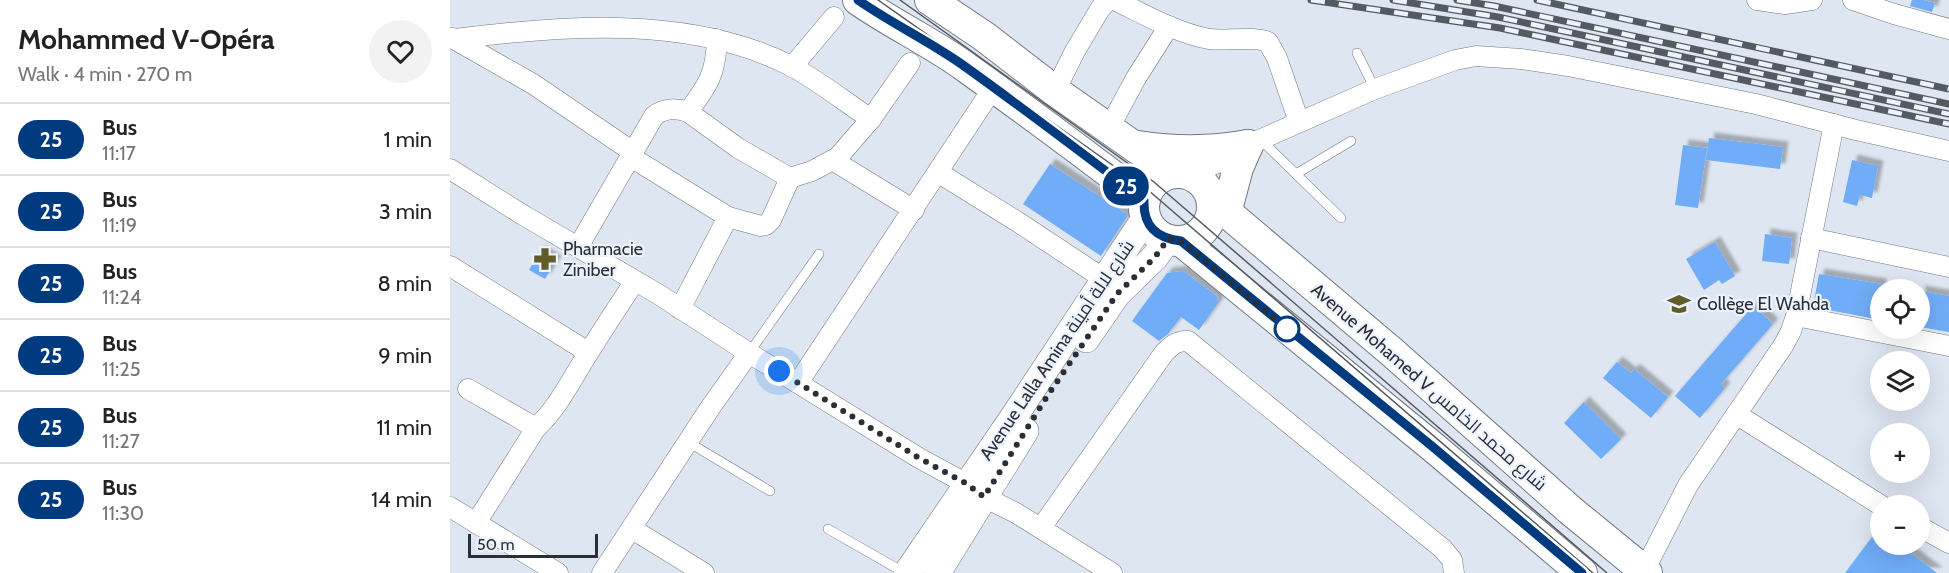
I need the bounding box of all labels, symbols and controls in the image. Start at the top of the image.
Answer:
button: heart [369,20,432,83]
text: Mohammed V-Opéra [18,22,275,56]
text: Walk · 4 min · 270 m [18,62,192,86]
text: Bus [102,114,137,141]
text: 1 min [384,126,432,153]
text: 25 [40,127,62,152]
text: 11:17 [102,141,136,165]
line badge: 25 [1099,166,1153,206]
text: 25 [1115,174,1137,199]
text: Bus [102,186,137,213]
text: 3 min [379,198,432,225]
text: 25 [40,199,62,224]
text: 11:19 [102,213,137,237]
street label: Avenue Lalla Amina شارع لالة أمينة [975,236,1140,465]
place label: Pharmacie Ziniber [563,238,643,281]
pharmacy icon: Pharmacie Ziniber [532,246,558,272]
text: Bus [102,258,137,285]
text: 8 min [377,270,432,297]
text: 25 [40,271,62,296]
street label: Avenue Mohamed V شارع محمد الخامس [1306,279,1551,496]
map controls [1870,279,1930,555]
button: locate [1870,279,1930,339]
text: 11:24 [102,285,141,309]
school or university icon: Collège El Wahda [1666,291,1692,317]
place label: Collège El Wahda [1697,293,1830,315]
unlabelled marker [1274,316,1300,342]
text: Bus [102,330,137,357]
text: 9 min [378,342,432,369]
text: 25 [40,343,62,368]
button: layers [1870,351,1930,411]
your location [764,356,794,386]
text: 11:25 [102,357,141,381]
text: Bus [102,402,137,429]
text: 11 min [376,414,432,441]
text: 25 [40,415,62,440]
button: + [1870,423,1930,483]
text: 11:27 [102,429,140,453]
text: Bus [102,474,137,501]
text: 14 min [371,486,432,513]
text: 25 [40,487,62,512]
button: − [1870,495,1930,555]
text: 11:30 [102,501,144,525]
scale bar [468,531,598,558]
text: 50 m [477,535,514,554]

